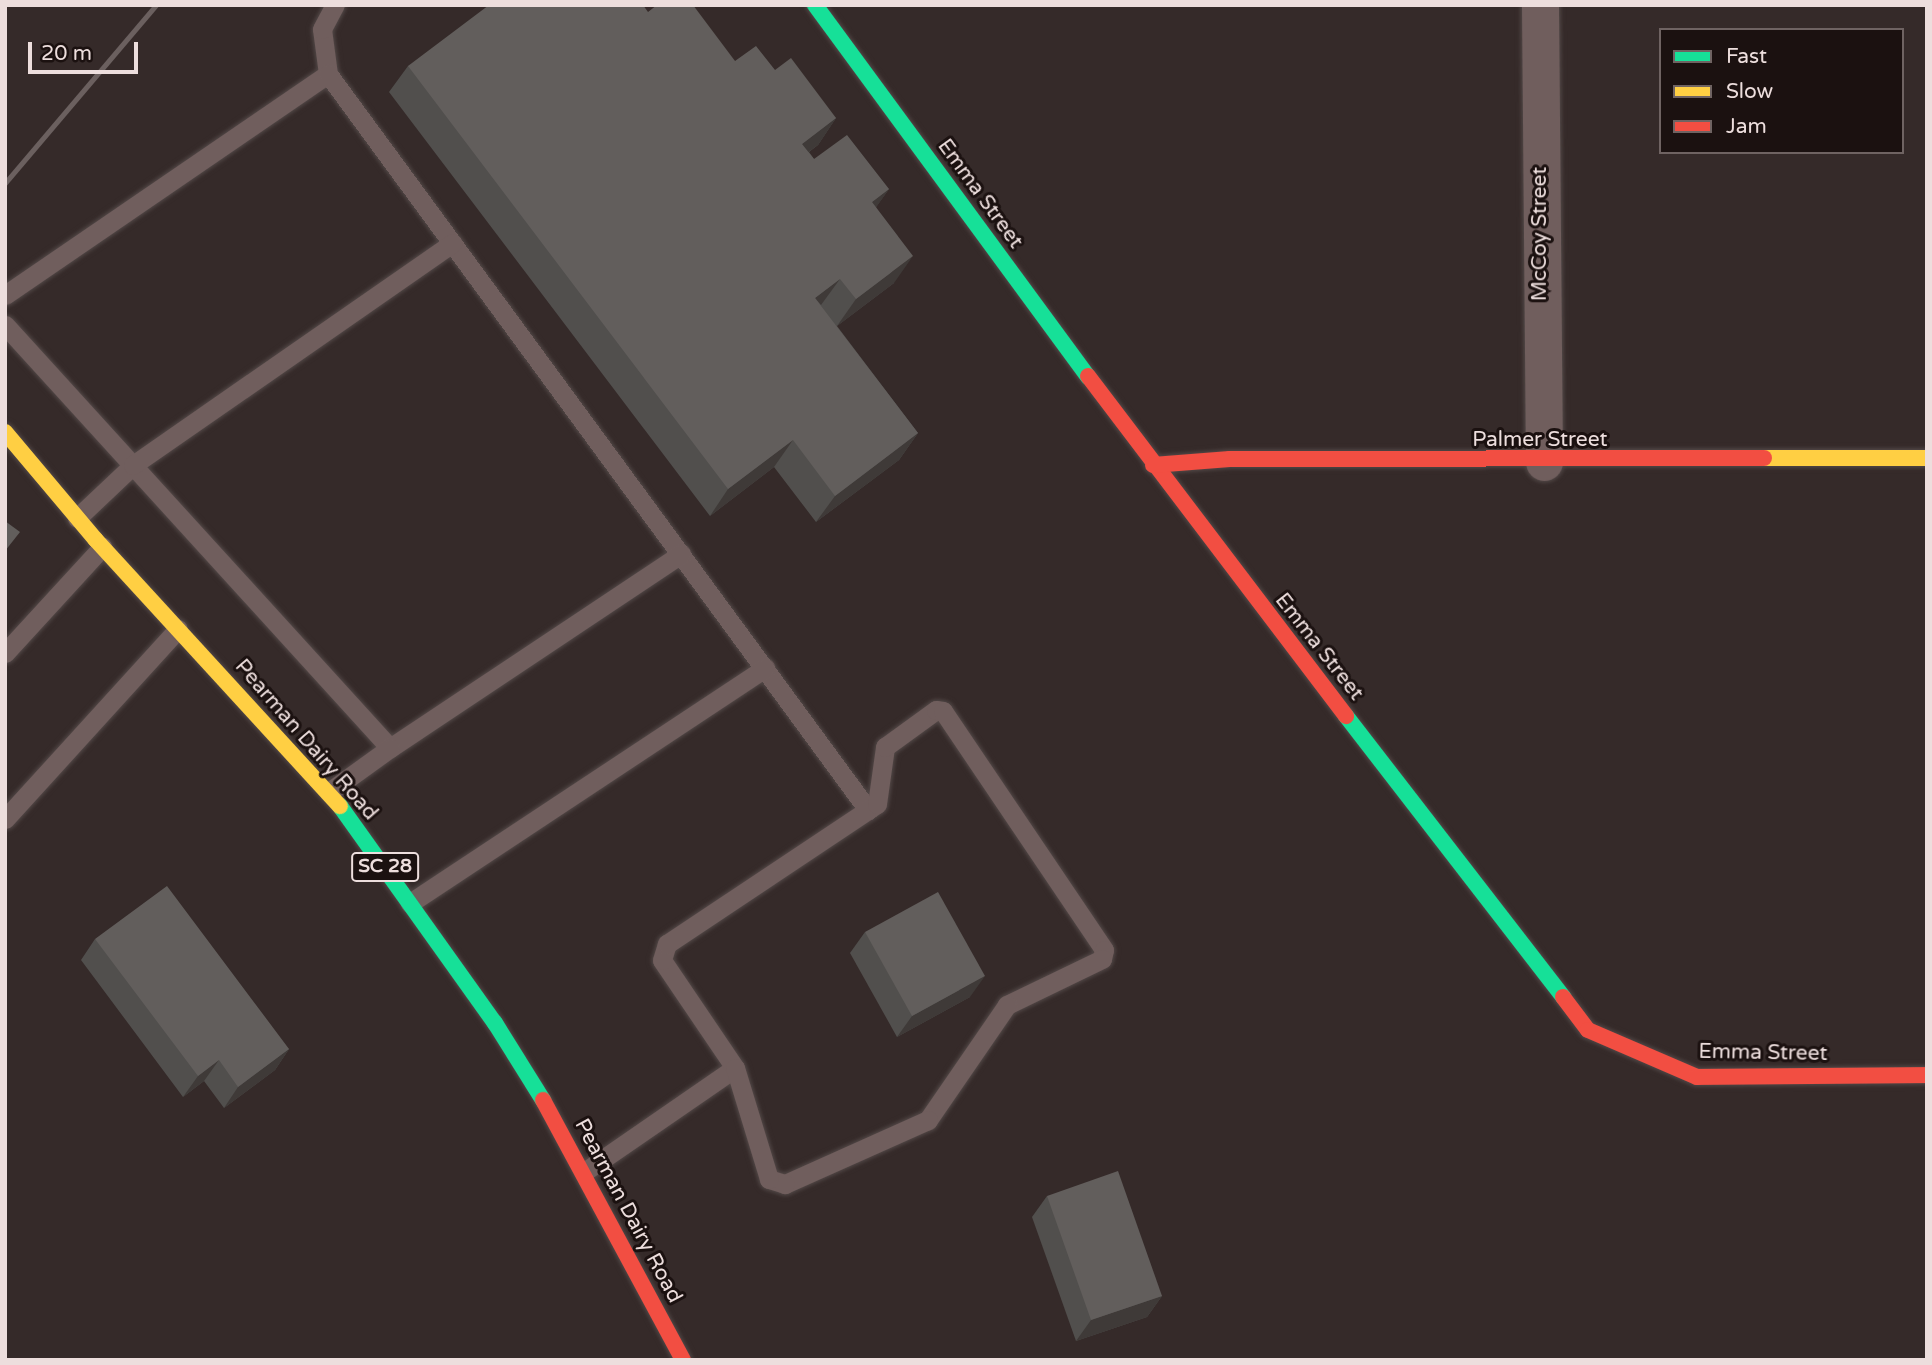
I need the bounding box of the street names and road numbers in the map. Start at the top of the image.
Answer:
street label: Emma Street [932,134,1028,254]
street label: McCoy Street [1527,167,1553,301]
street label: Palmer Street [1472,427,1608,453]
street label: Emma Street [1269,588,1369,706]
street label: Pearman Dairy Road [229,654,383,826]
road number: SC 28 [350,852,420,882]
street label: Emma Street [1698,1039,1828,1067]
street label: Pearman Dairy Road [569,1115,687,1307]

